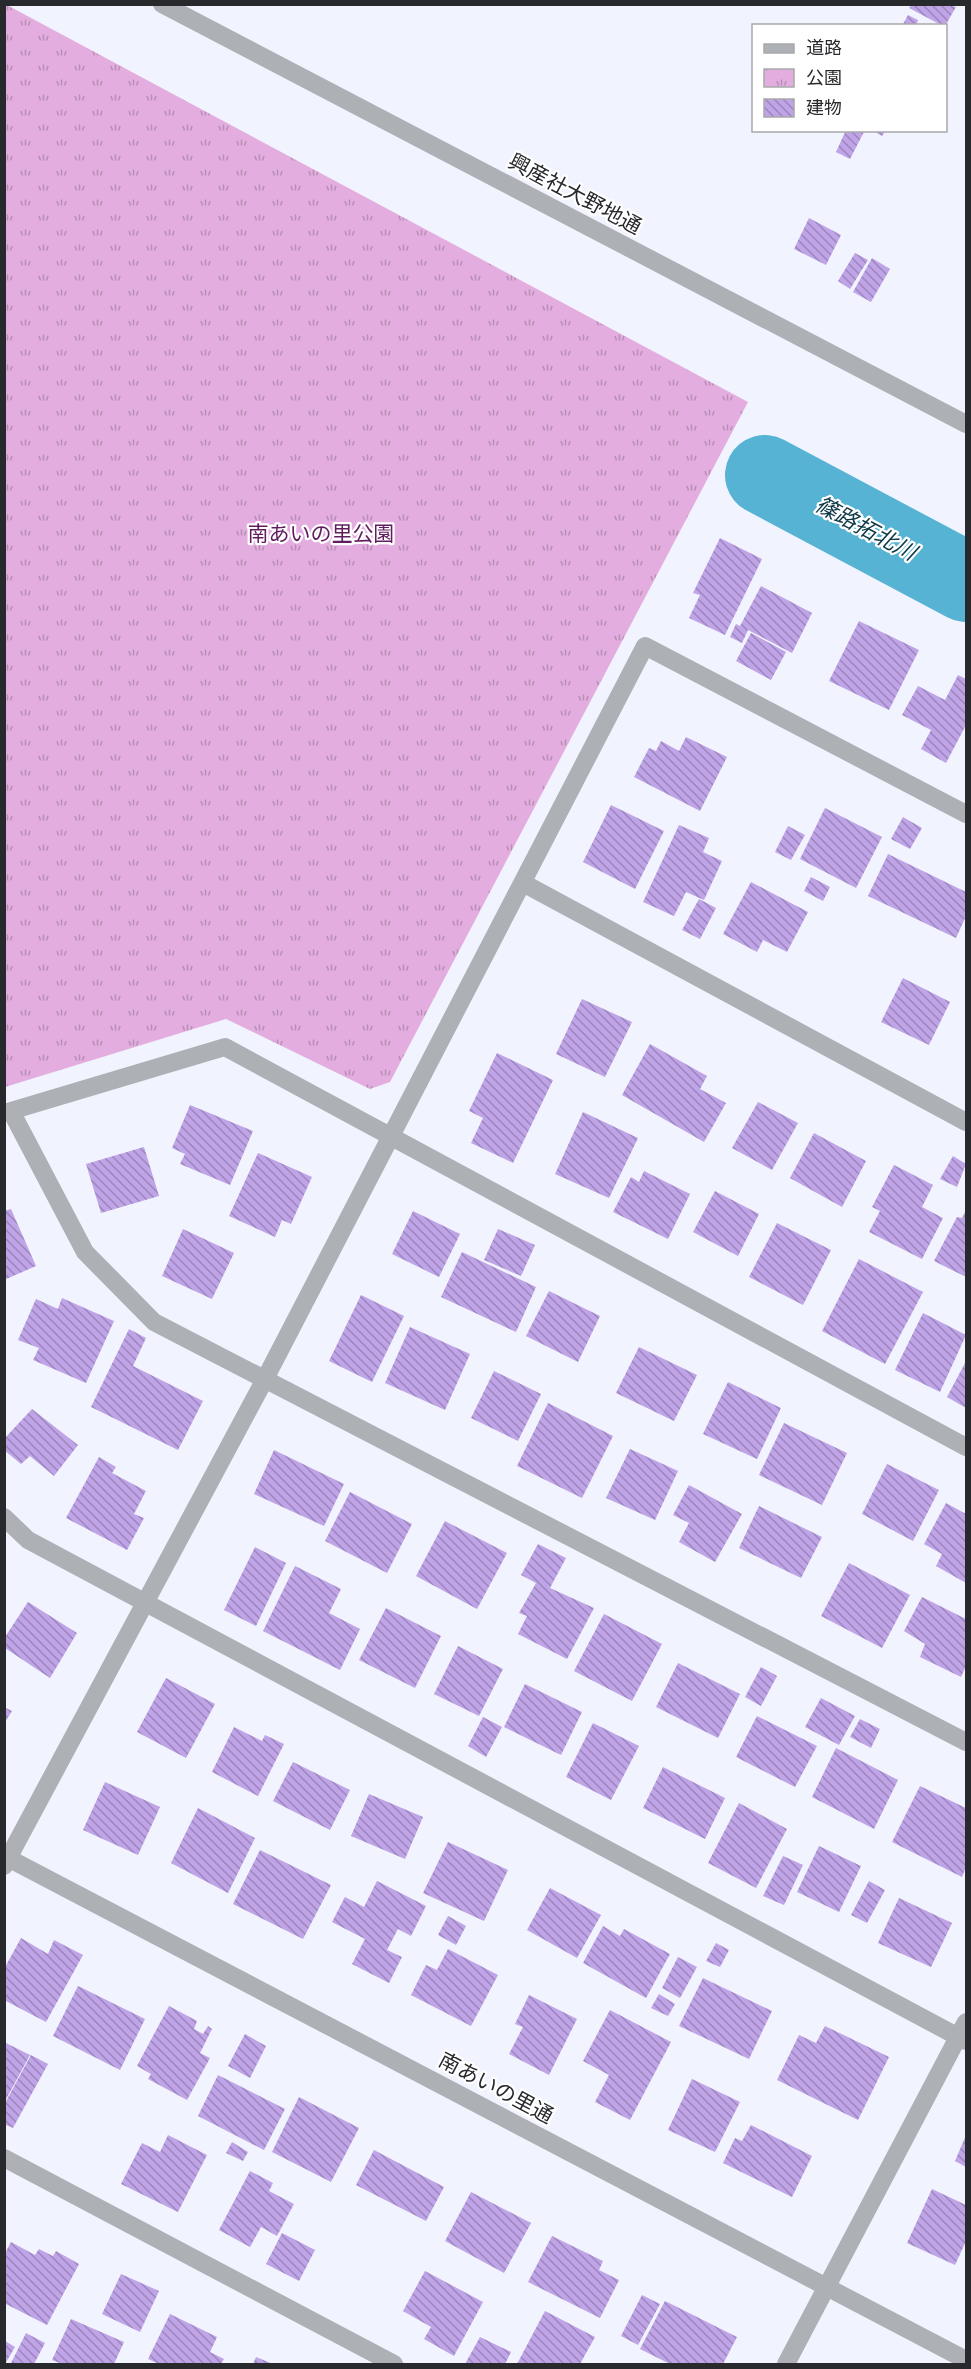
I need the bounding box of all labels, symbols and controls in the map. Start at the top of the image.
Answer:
legend [752,24,947,132]
text: 道路 [806,36,842,58]
text: 公園 [806,66,842,88]
text: 建物 [806,96,842,118]
street label: 興産社大野地通 [504,147,646,239]
water label: 篠路拓北川 [811,490,923,566]
park label: 南あいの里公園 [248,520,395,546]
street label: 南あいの里通 [435,2046,558,2128]

